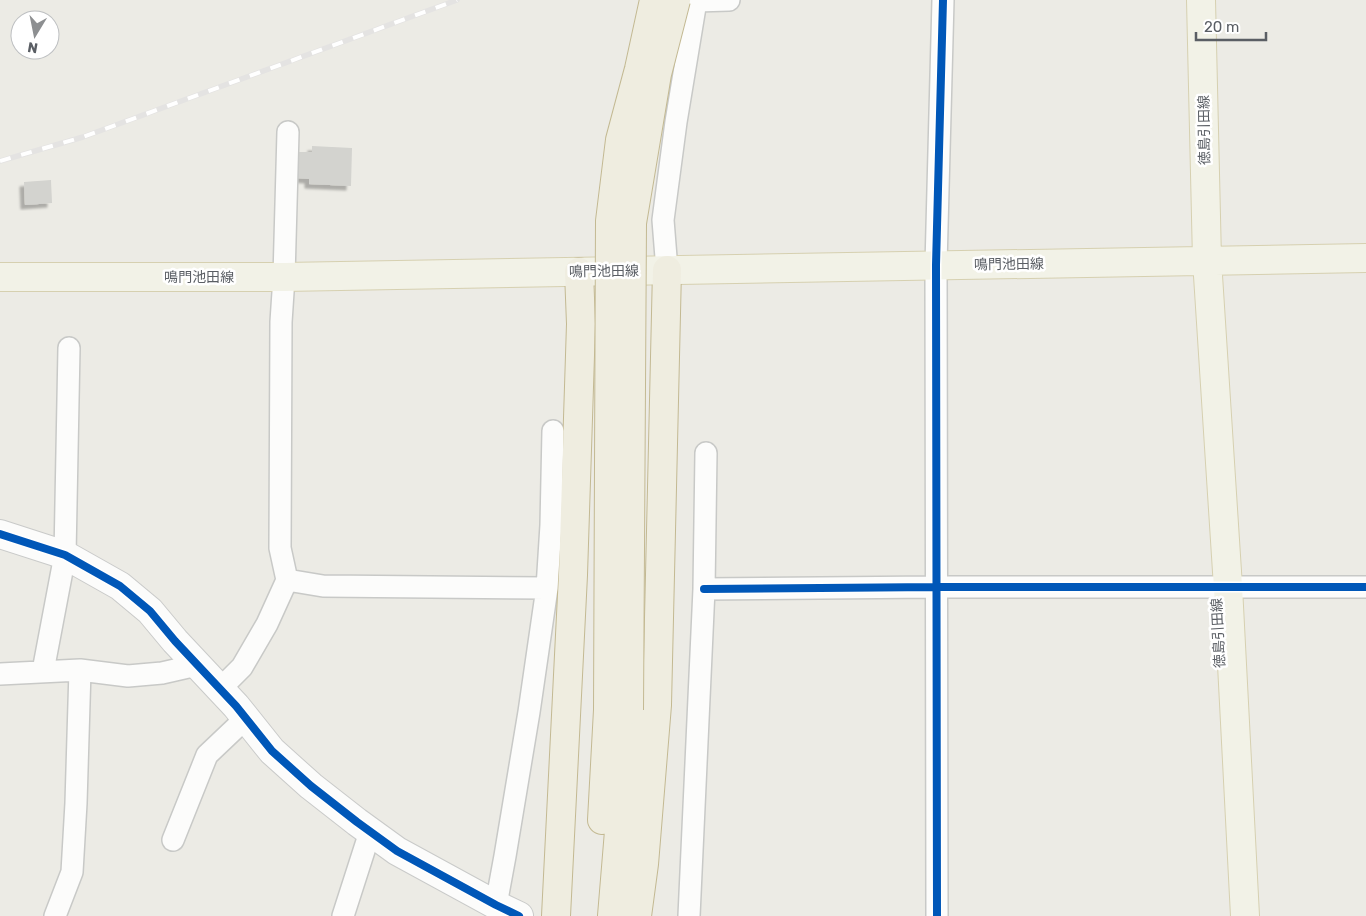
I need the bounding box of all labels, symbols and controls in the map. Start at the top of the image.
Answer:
north arrow [10,10,60,60]
scale bar [1196,10,1266,42]
text: 20 m [1204,18,1239,36]
text: N [26,38,39,57]
street label: 徳島引田線 [1195,95,1214,165]
street label: 鳴門池田線 [974,255,1044,274]
street label: 鳴門池田線 [569,262,639,281]
street label: 鳴門池田線 [164,269,234,286]
street label: 徳島引田線 [1208,598,1229,668]

